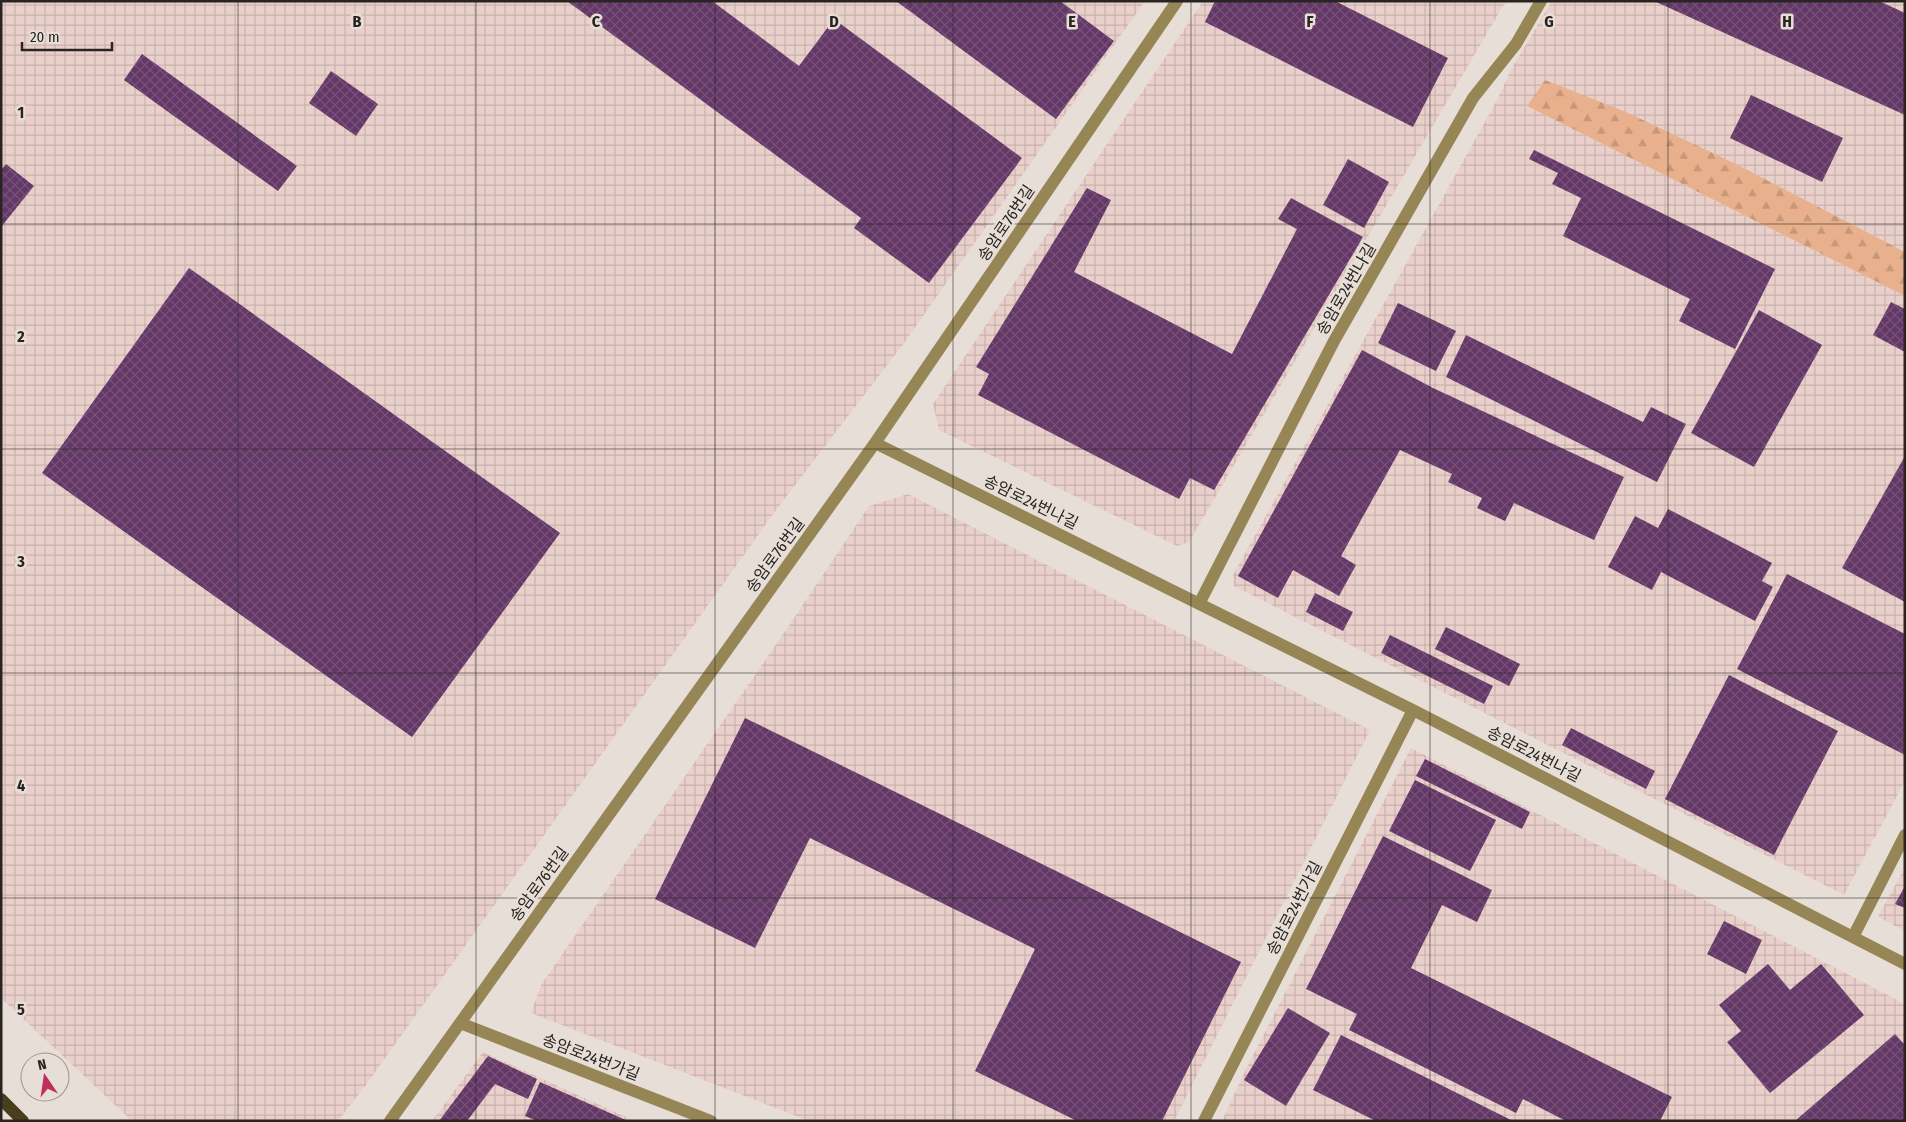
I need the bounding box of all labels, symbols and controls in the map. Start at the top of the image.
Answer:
text: B [353,12,362,31]
text: C [592,12,601,31]
text: D [829,12,839,31]
text: E [1068,12,1076,31]
text: F [1306,12,1314,31]
text: G [1544,12,1554,31]
text: H [1782,12,1792,31]
scale bar [22,20,112,52]
text: 20 m [30,28,60,46]
text: 1 [18,103,24,122]
street label: 송암로76번길 [974,181,1038,265]
street label: 송암로24번나길 [1312,240,1380,338]
text: 2 [16,327,25,346]
street label: 송암로24번나길 [981,471,1081,533]
street label: 송암로76번길 [742,514,808,596]
text: 3 [16,552,25,571]
street label: 송암로24번나길 [1484,722,1584,786]
text: 4 [17,776,25,795]
street label: 송암로76번길 [506,843,572,925]
street label: 송암로24번가길 [1262,858,1326,958]
text: 5 [17,1000,25,1019]
street label: 송암로24번가길 [540,1030,642,1084]
north arrow [20,1052,70,1102]
text: N [36,1056,48,1074]

